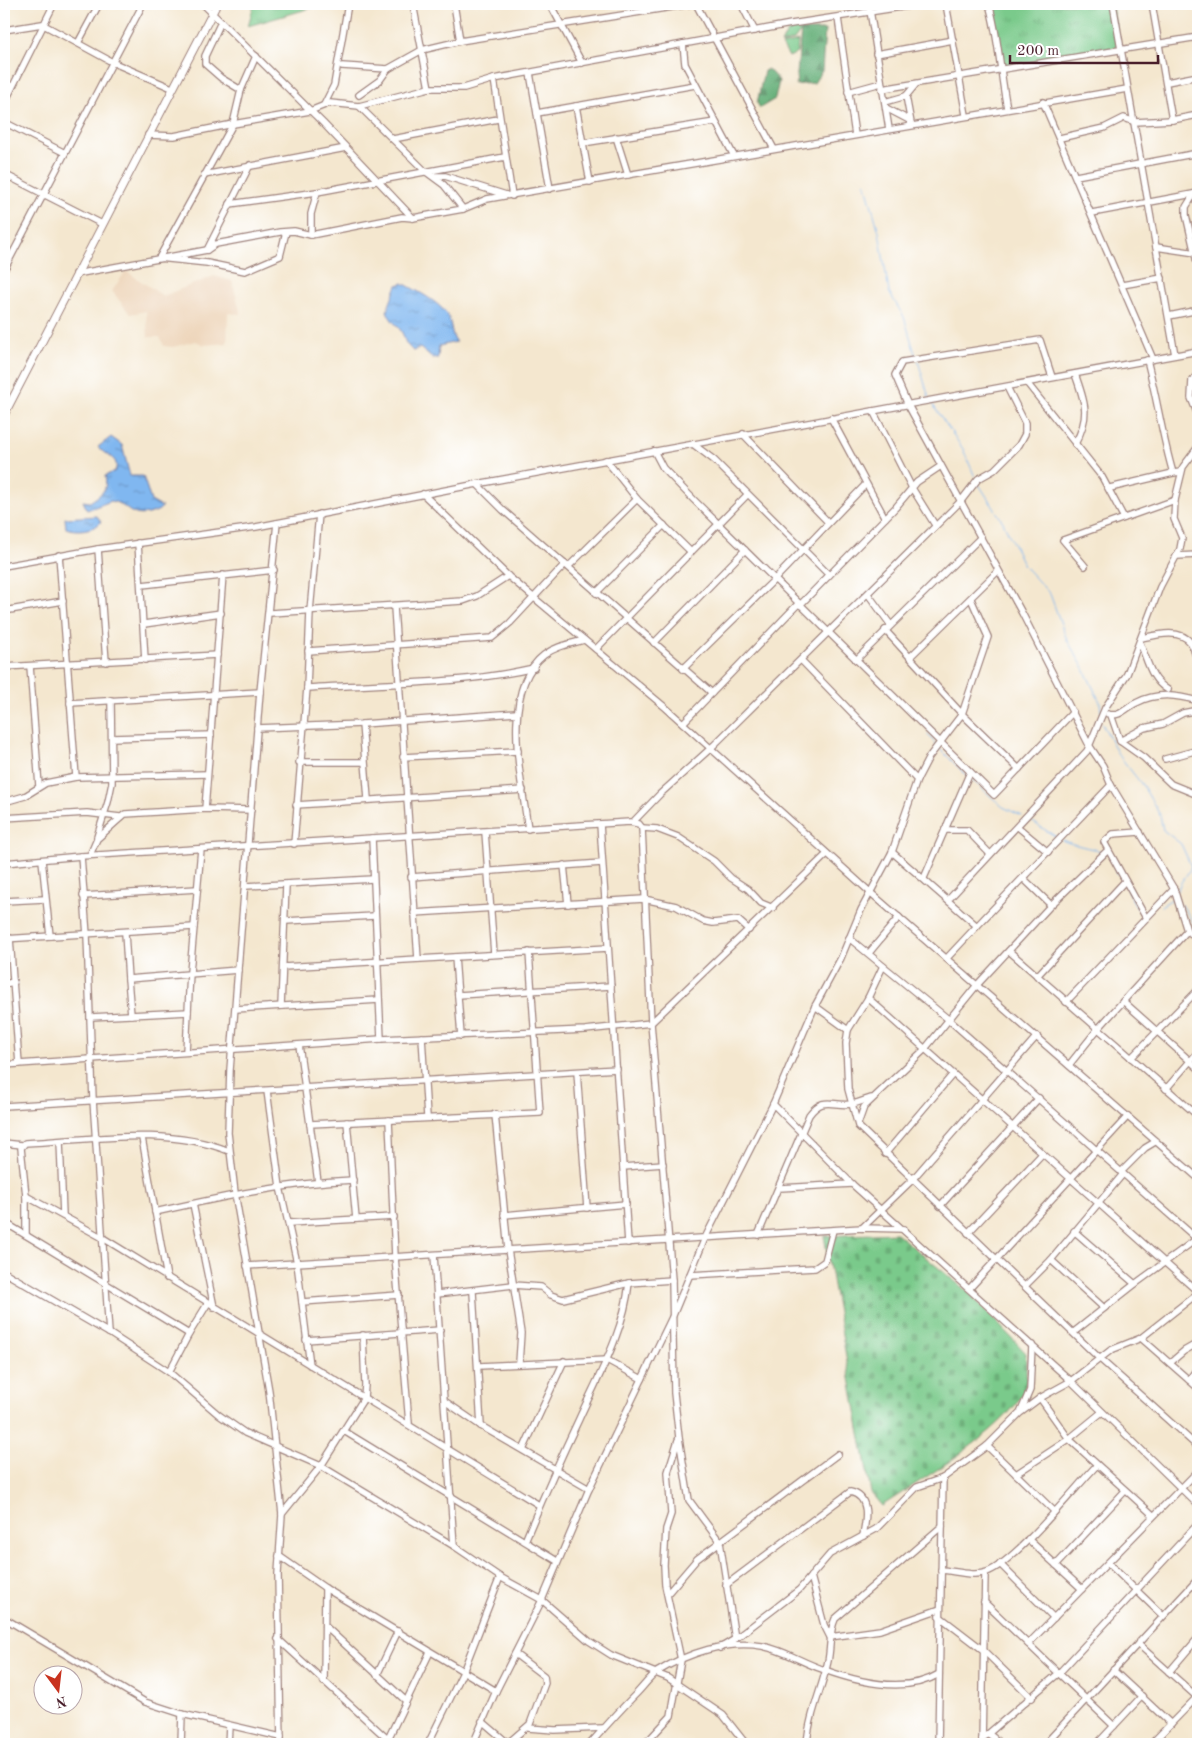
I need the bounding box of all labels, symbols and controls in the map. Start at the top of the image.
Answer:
scale bar [1010,32,1157,64]
text: 200 m [1017,44,1059,59]
north arrow [32,1666,82,1716]
text: N [54,1693,68,1710]

